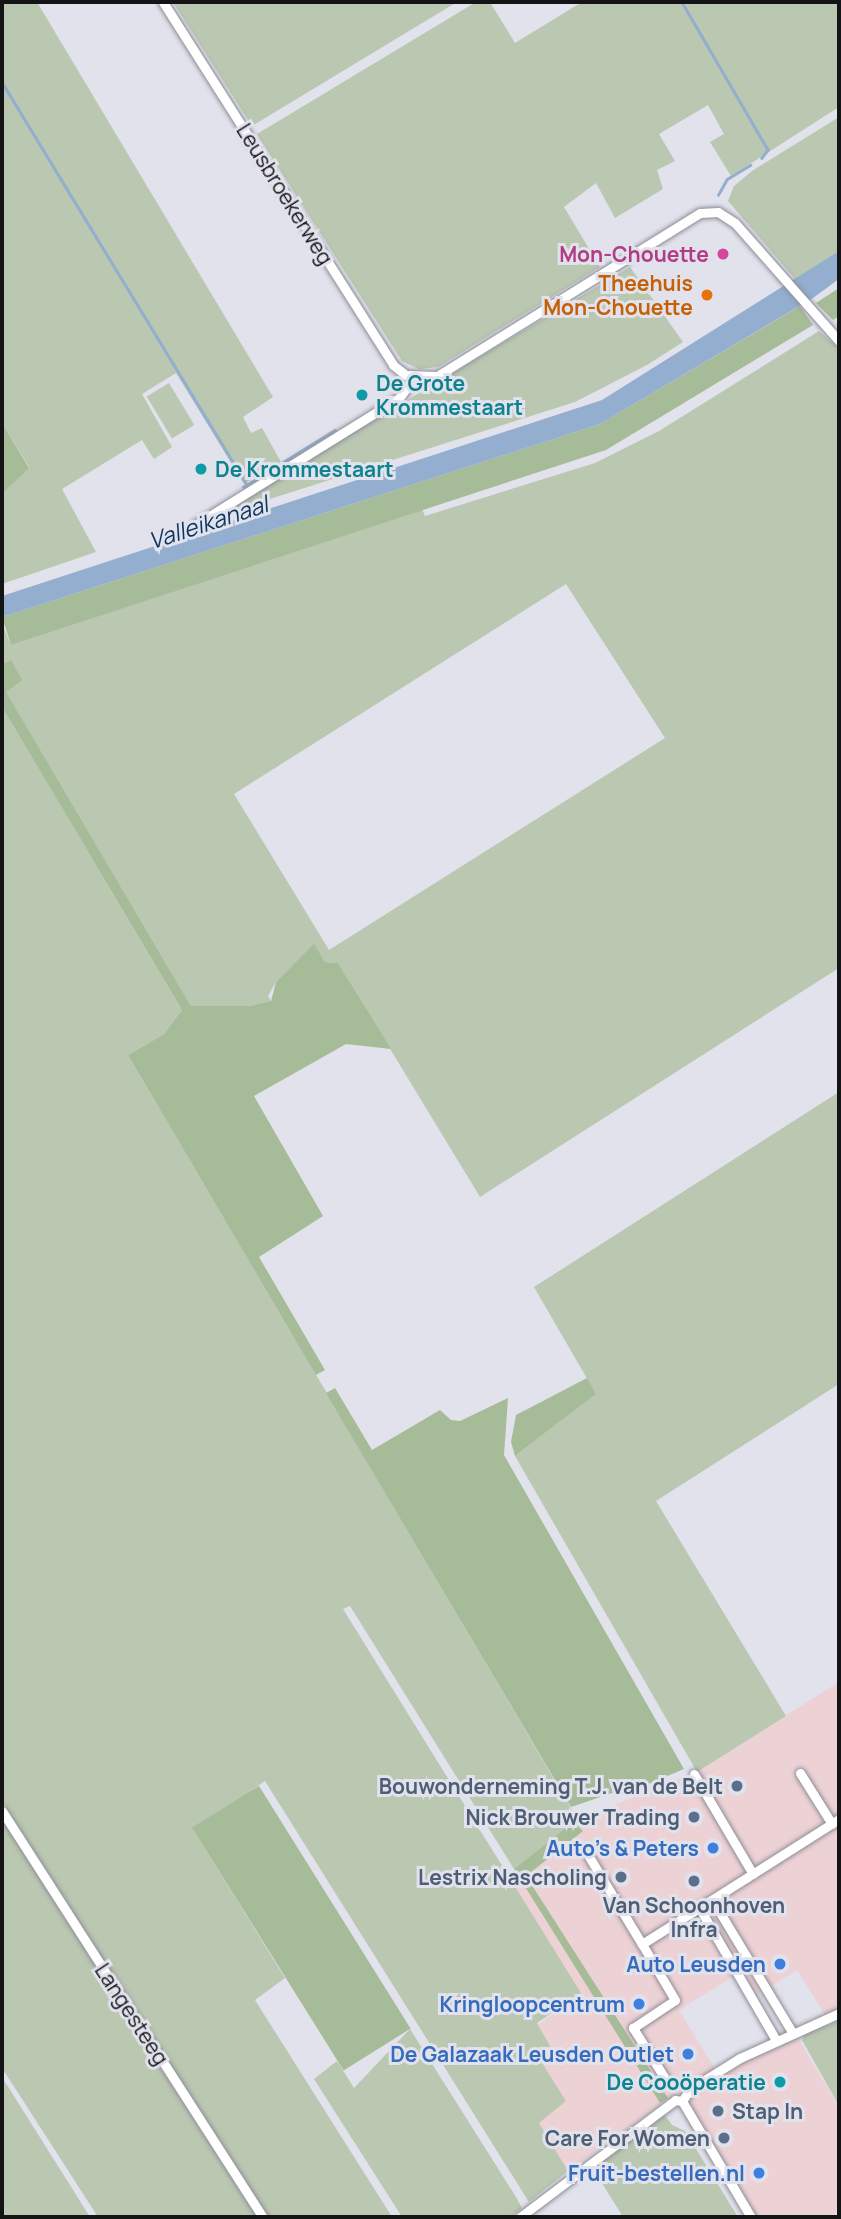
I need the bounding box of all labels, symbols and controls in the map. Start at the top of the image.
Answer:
street label: Leusbroekerweg [232,119,338,269]
place label: Mon-Chouette [559,241,709,267]
marker: Mon-Chouette [715,246,731,262]
place label: Theehuis Mon-Chouette [543,270,693,320]
marker: Theehuis Mon-Chouette [699,287,715,303]
place label: De Grote Krommestaart [376,370,523,420]
marker: De Grote Krommestaart [354,387,370,403]
place label: De Krommestaart [215,456,394,482]
marker: De Krommestaart [193,461,209,477]
water label: Valleikanaal [145,490,271,554]
place label: Bouwonderneming T.J. van de Belt [379,1773,723,1799]
marker: Bouwonderneming T.J. van de Belt [729,1778,745,1794]
place label: Nick Brouwer Trading [465,1804,680,1830]
marker: Nick Brouwer Trading [686,1809,702,1825]
place label: Auto's & Peters [547,1835,699,1861]
marker: Auto's & Peters [705,1840,721,1856]
place label: Lestrix Nascholing [418,1864,607,1890]
marker: Lestrix Nascholing [613,1869,629,1885]
marker: Van Schoonhoven Infra [686,1873,702,1889]
place label: Van Schoonhoven Infra [603,1892,785,1942]
place label: Auto Leusden [626,1951,766,1977]
marker: Auto Leusden [772,1956,788,1972]
street label: Langesteeg [90,1959,174,2069]
place label: Kringloopcentrum [440,1991,625,2017]
marker: Kringloopcentrum [631,1996,647,2012]
place label: De Galazaak Leusden Outlet [390,2041,674,2067]
marker: De Galazaak Leusden Outlet [680,2046,696,2062]
place label: De Cooöperatie [607,2069,766,2095]
marker: De Cooöperatie [772,2074,788,2090]
place label: Stap In [732,2098,803,2124]
marker: Stap In [710,2103,726,2119]
place label: Care For Women [545,2125,710,2151]
marker: Care For Women [716,2130,732,2146]
place label: Fruit-bestellen.nl [568,2160,745,2186]
marker: Fruit-bestellen.nl [751,2165,767,2181]

